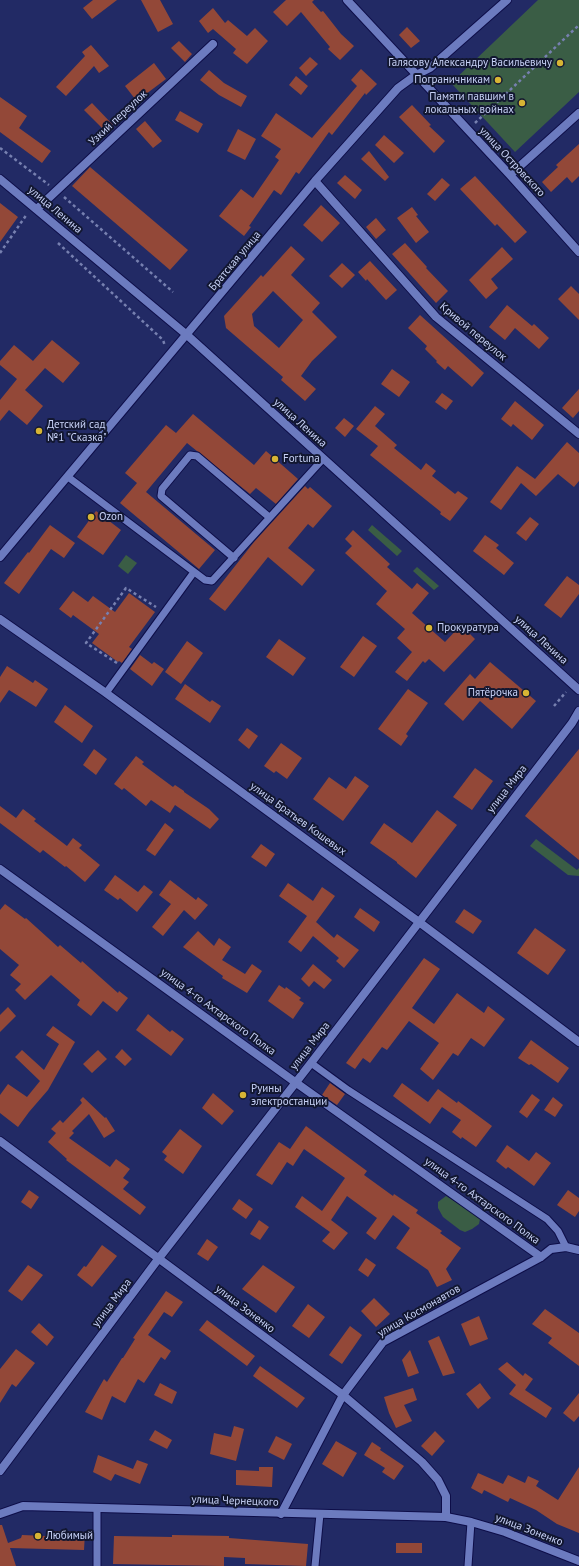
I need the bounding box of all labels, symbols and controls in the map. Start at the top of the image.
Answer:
place label: Галясову Александру Васильевичу [388,56,552,70]
marker: Галясову Александру Васильевичу [555,58,565,68]
place label: Пограничникам [414,73,490,87]
marker: Пограничникам [493,75,503,85]
street label: Узкий переулок [86,88,150,148]
place label: Памяти павшим в локальных войнах [425,90,514,116]
marker: Памяти павшим в локальных войнах [517,98,527,108]
street label: улица Островского [476,124,548,200]
street label: улица Ленина [25,183,85,237]
street label: Братская улица [206,229,264,293]
street label: Кривой переулок [437,300,509,364]
street label: улица Ленина [271,396,329,450]
place label: Детский сад №1 "Сказка" [47,418,107,444]
marker: Детский сад №1 "Сказка" [34,426,44,436]
place label: Fortuna [283,452,320,466]
marker: Fortuna [270,454,280,464]
place label: Ozon [99,510,123,524]
marker: Ozon [86,512,96,522]
street label: улица Ленина [512,613,570,667]
place label: Прокуратура [437,621,499,635]
marker: Прокуратура [424,623,434,633]
place label: Пятёрочка [468,686,518,700]
marker: Пятёрочка [521,688,531,698]
street label: улица Мира [484,762,530,816]
street label: улица Братьев Кошевых [247,780,349,858]
street label: улица 4-го Ахтарского Полка [158,966,278,1058]
street label: улица Мира [287,1019,333,1073]
place label: Руины электростанции [251,1082,327,1108]
marker: Руины электростанции [238,1090,248,1100]
street label: улица 4-го Ахтарского Полка [422,1155,542,1247]
street label: улица Мира [90,1276,134,1330]
street label: улица Зоненко [213,1282,277,1336]
street label: улица Космонавтов [375,1282,463,1340]
street label: улица Чернецкого [191,1493,279,1509]
street label: улица Зоненко [493,1511,565,1549]
place label: Любимый [46,1529,93,1543]
marker: Любимый [33,1531,43,1541]

